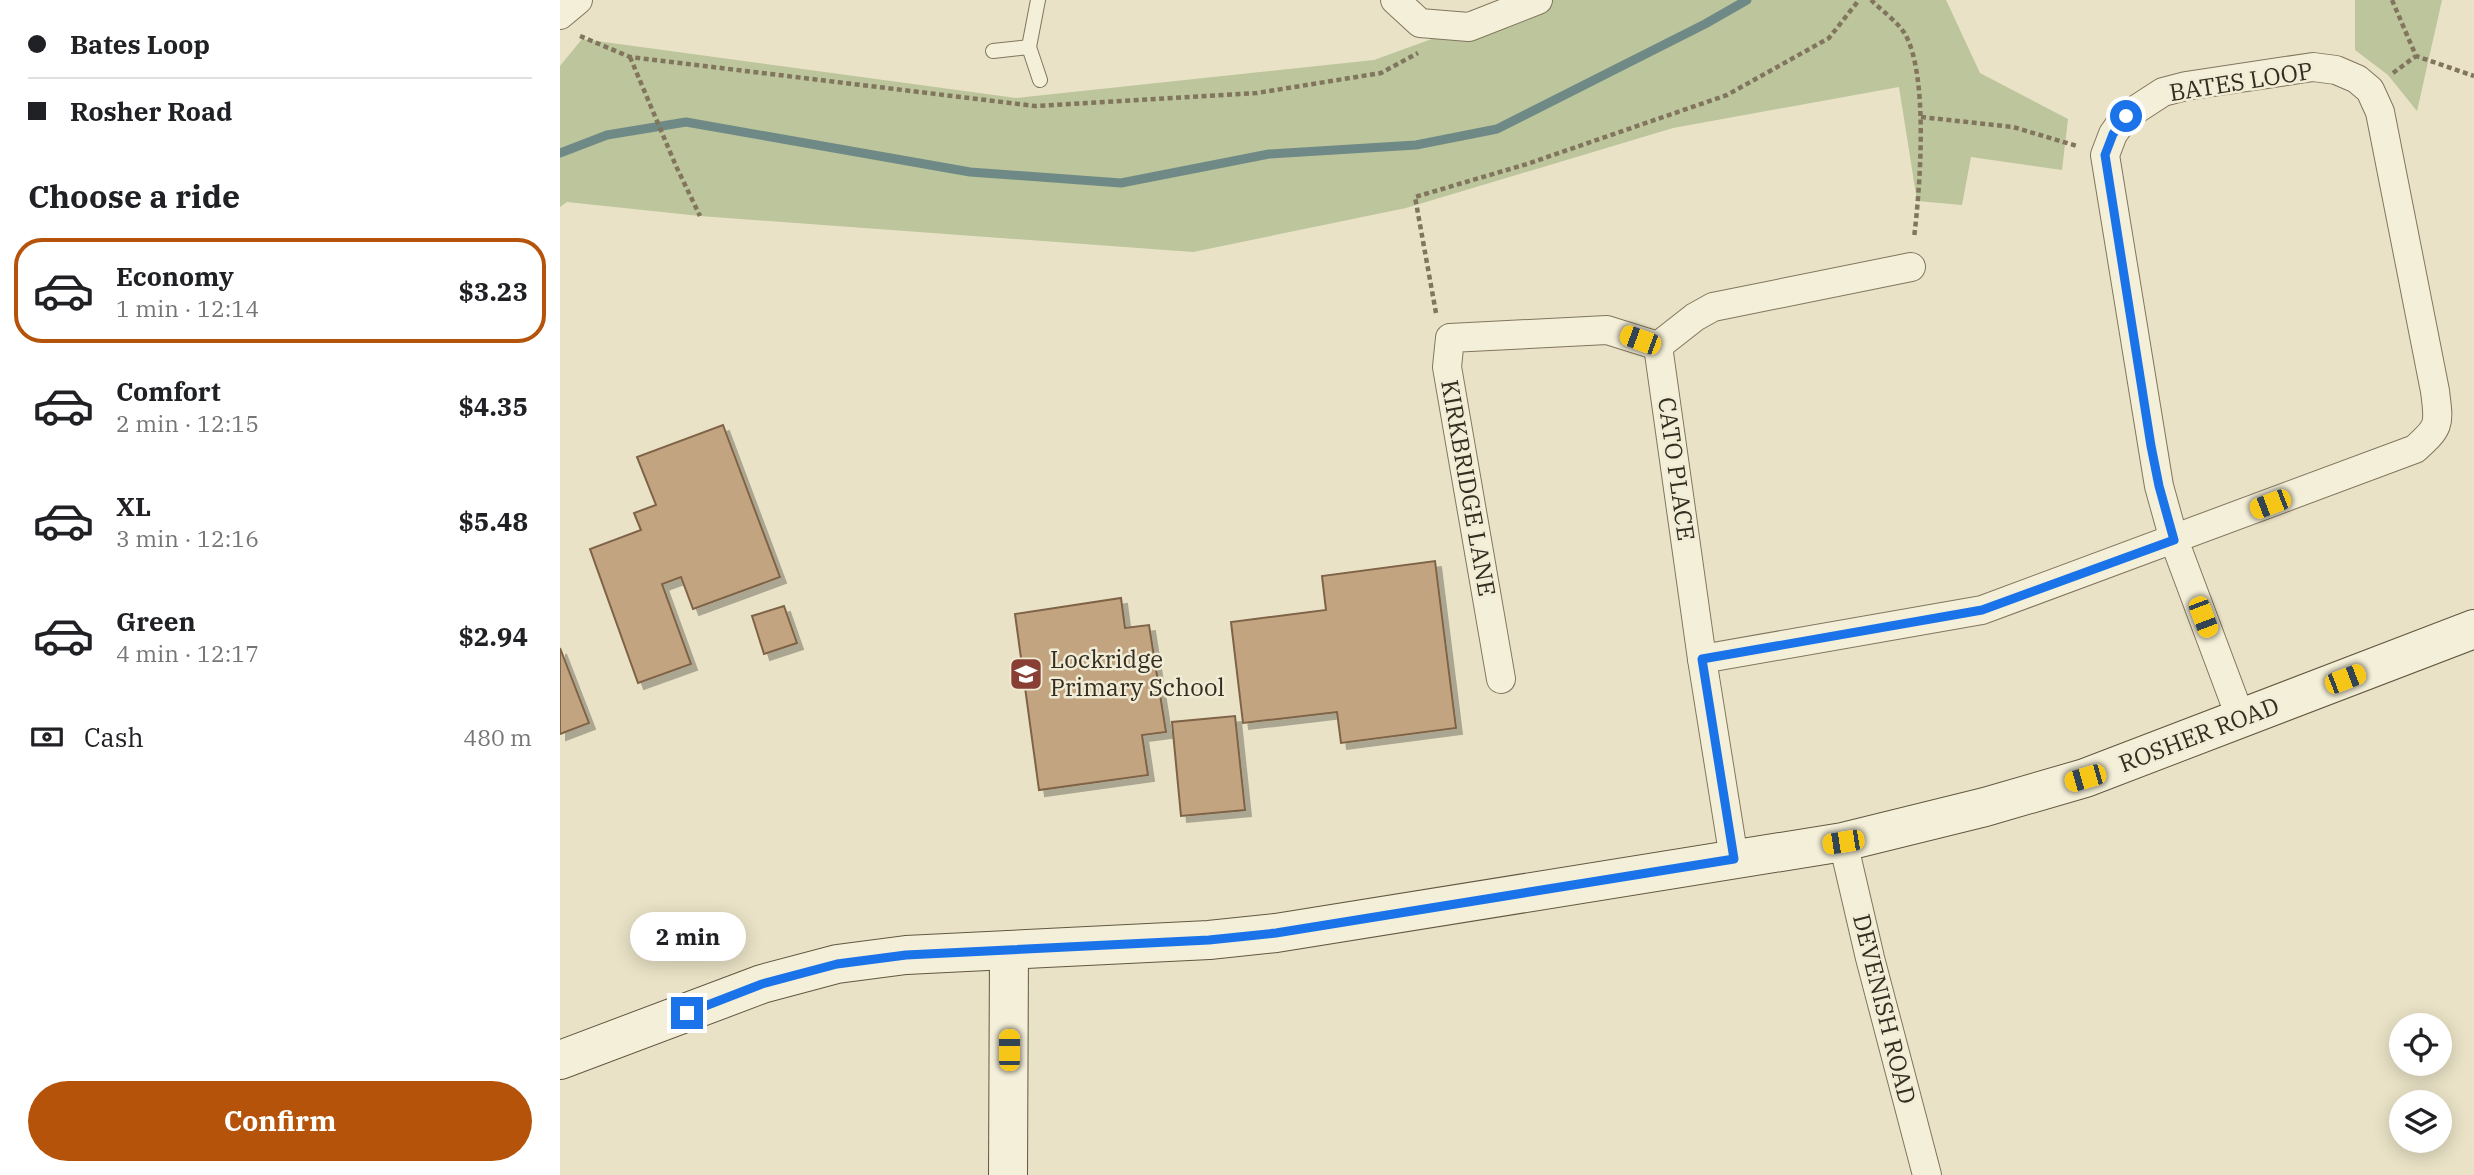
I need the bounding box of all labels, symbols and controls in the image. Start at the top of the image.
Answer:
text: Bates Loop [70,27,210,61]
street label: BATES LOOP [2167,54,2315,108]
text: Rosher Road [70,94,232,128]
route start [2110,100,2142,132]
text: Choose a ride [28,175,240,217]
icon: car [32,259,95,322]
text: Economy [116,259,234,293]
text: $3.23 [458,274,528,308]
text: 1 min · 12:14 [116,293,259,323]
car [1617,323,1664,357]
icon: car [32,374,95,437]
text: Comfort [116,374,221,408]
street label: KIRKBRIDGE LANE [1434,377,1504,599]
text: $4.35 [458,389,528,423]
street label: CATO PLACE [1651,395,1703,543]
text: 2 min · 12:15 [116,408,259,438]
car [2247,487,2294,521]
icon: car [32,489,95,552]
text: XL [116,489,151,523]
text: $5.48 [458,504,528,538]
text: 3 min · 12:16 [116,523,259,553]
car [2186,594,2221,640]
icon: car [32,604,95,667]
text: Green [116,604,196,638]
text: $2.94 [458,619,528,653]
text: 4 min · 12:17 [116,638,259,668]
place label: Lockridge Primary School [1050,643,1225,703]
school or university icon: Lockridge Primary School [1007,655,1045,693]
car [2322,662,2369,696]
street label: ROSHER ROAD [2114,689,2283,779]
icon: cash [28,718,66,756]
text: Cash [84,720,144,754]
text: 480 m [463,722,532,752]
car [2062,762,2109,794]
car [1821,828,1866,856]
street label: DEVENISH ROAD [1846,910,1924,1107]
callout: 2 min [629,912,745,960]
text: 2 min [656,921,720,951]
route end [671,997,703,1029]
map controls [2389,1013,2452,1153]
button: locate [2389,1013,2452,1076]
car [999,1029,1020,1071]
button: Confirm [28,1081,532,1161]
button: layers [2389,1090,2452,1153]

